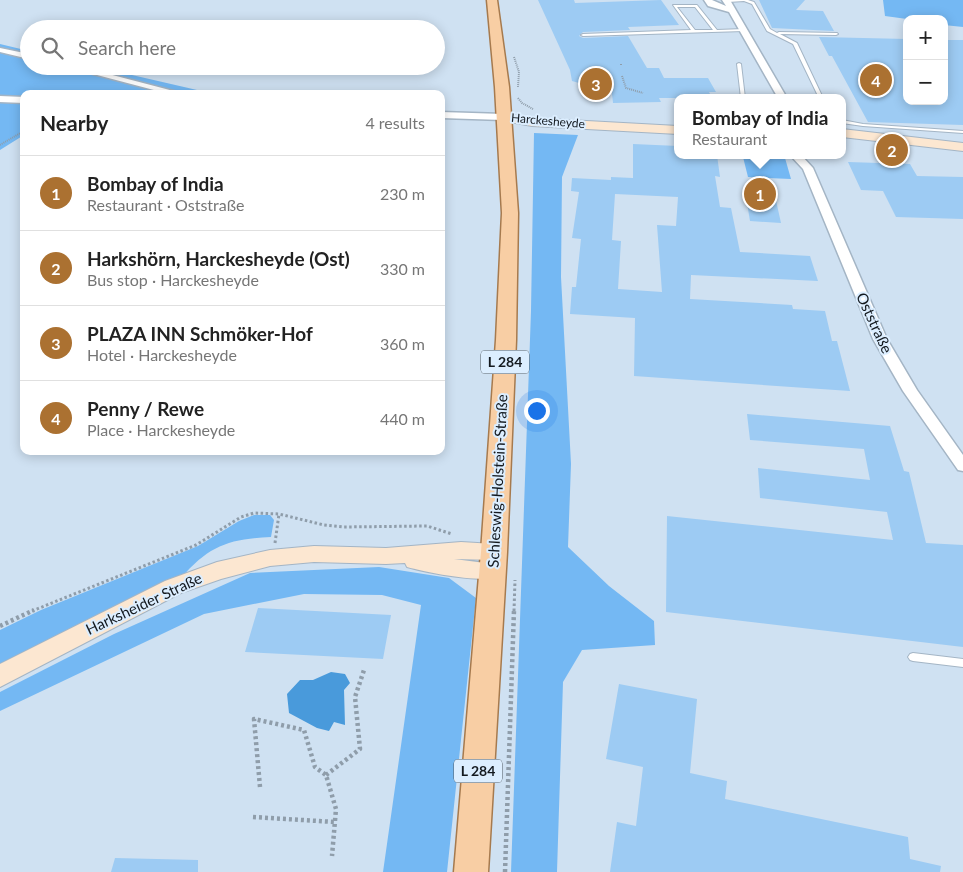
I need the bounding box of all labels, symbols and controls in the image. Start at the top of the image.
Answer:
map controls [903,15,948,105]
button: + [903,15,948,60]
search box [20,20,445,75]
icon: search [38,34,66,62]
text: Search here [78,36,176,59]
button: − [903,60,948,105]
pin: 4 [860,61,892,99]
pin: 3 [580,65,612,103]
popup [674,94,846,159]
text: Bombay of India [692,106,828,129]
text: Nearby [40,110,108,135]
street label: Harckesheyde [511,110,586,131]
text: 4 results [365,113,425,132]
text: Restaurant [692,129,767,148]
pin: 2 [876,131,908,169]
text: Bombay of India [87,172,224,195]
pin: 1 [744,175,776,213]
text: 1 [51,184,61,203]
text: 230 m [380,184,425,203]
text: Restaurant · Oststraße [87,195,244,214]
text: Harkshörn, Harckesheyde (Ost) [87,247,350,270]
text: 2 [51,259,61,278]
text: 330 m [380,259,425,278]
text: Bus stop · Harckesheyde [87,270,259,289]
street label: Oststraße [853,289,897,356]
text: PLAZA INN Schmöker-Hof [87,322,313,345]
text: 3 [51,334,61,353]
text: 360 m [380,334,425,353]
text: Hotel · Harckesheyde [87,345,237,364]
road number: L 284 [481,351,529,374]
street label: Schleswig-Holstein-Straße [483,394,511,568]
text: Penny / Rewe [87,397,204,420]
your location [524,398,550,424]
text: 4 [51,409,61,428]
text: 440 m [380,409,425,428]
text: Place · Harckesheyde [87,420,235,439]
street label: Harksheider Straße [83,568,205,638]
road number: L 284 [454,759,502,782]

